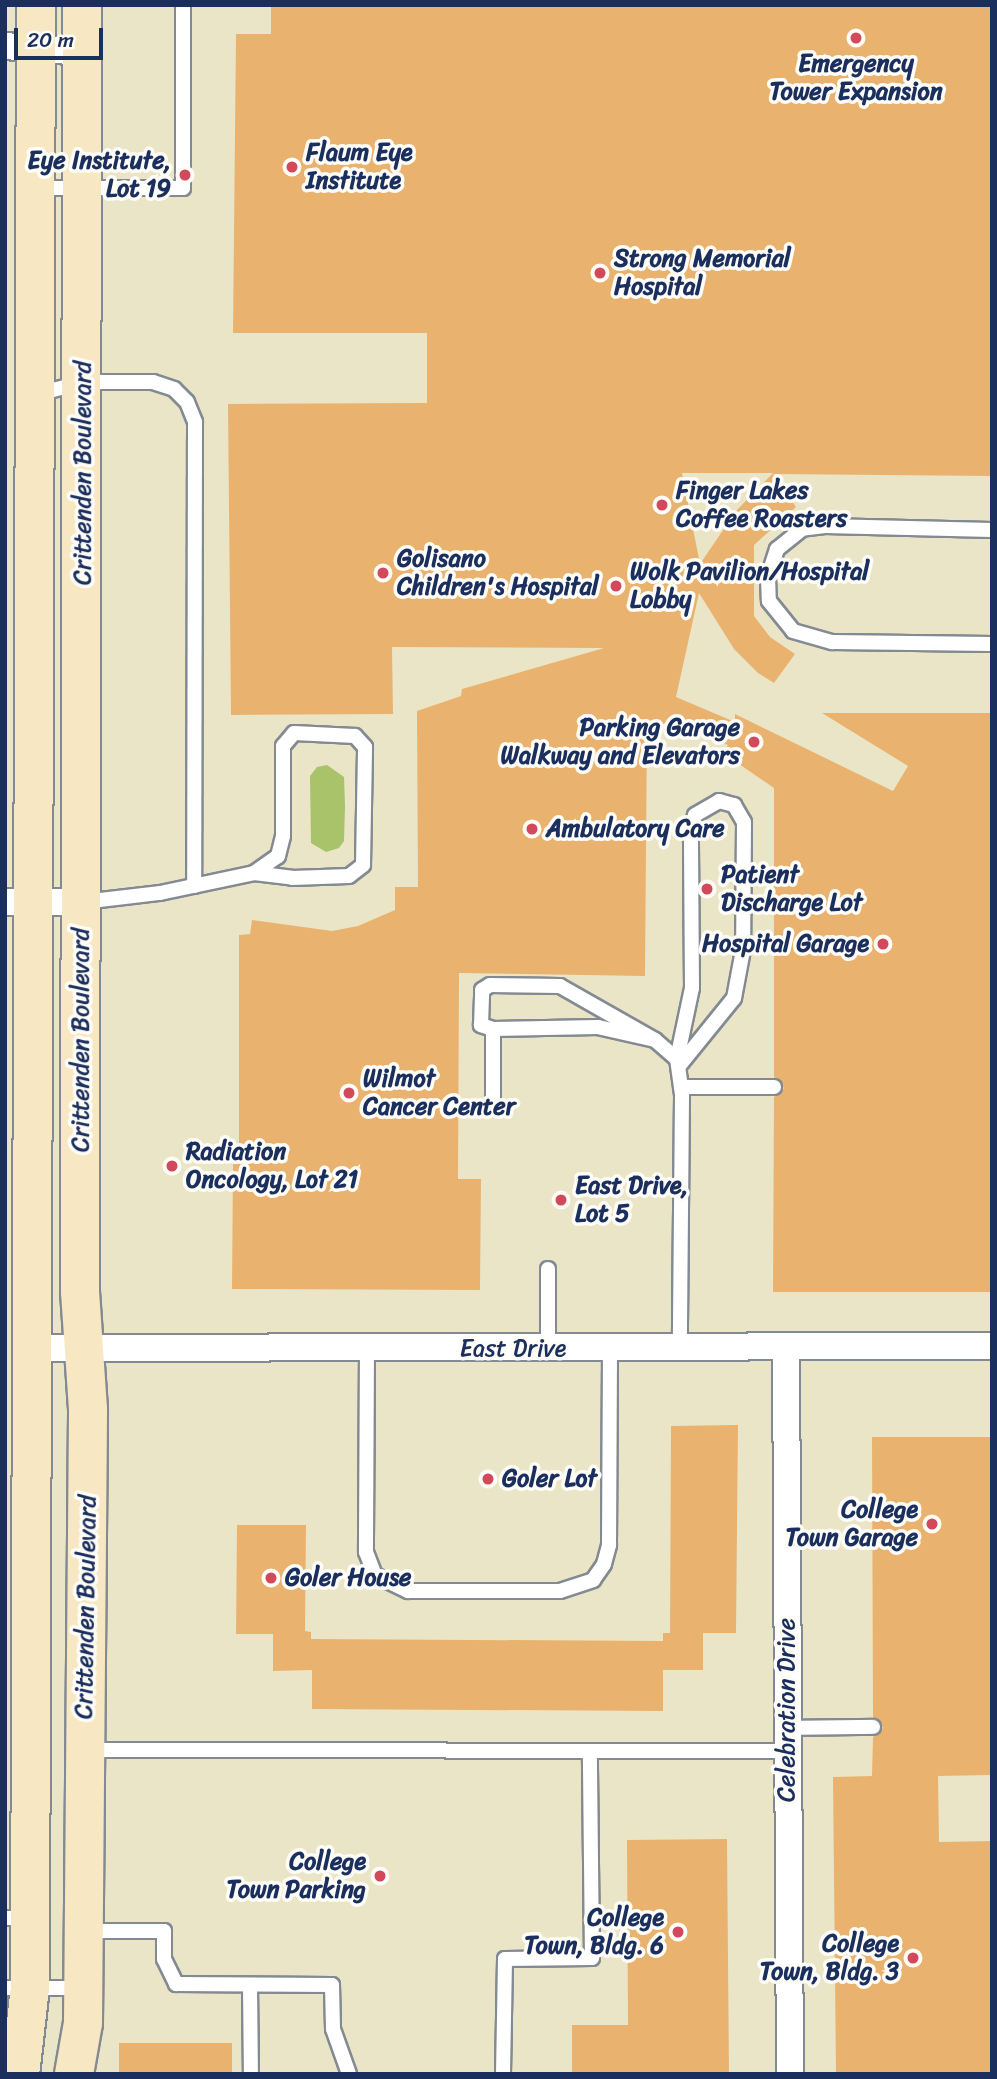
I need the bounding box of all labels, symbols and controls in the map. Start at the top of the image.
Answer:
scale bar [18,14,107,58]
text: 20 m [27,21,74,59]
marker: Emergency Tower Expansion [848,30,864,46]
place label: Emergency Tower Expansion [769,50,943,106]
place label: Flaum Eye Institute [306,139,414,195]
place label: Eye Institute, Lot 19 [25,147,171,203]
marker: Flaum Eye Institute [284,159,300,175]
marker: Eye Institute, Lot 19 [177,167,193,183]
place label: Strong Memorial Hospital [614,245,791,301]
marker: Strong Memorial Hospital [592,265,608,281]
street label: Crittenden Boulevard [69,361,97,585]
place label: Finger Lakes Coffee Roasters [676,477,847,533]
marker: Finger Lakes Coffee Roasters [654,497,670,513]
place label: Golisano Children's Hospital [397,545,599,601]
place label: Wolk Pavilion/Hospital Lobby [630,558,870,614]
marker: Golisano Children's Hospital [375,565,391,581]
marker: Wolk Pavilion/Hospital Lobby [608,578,624,594]
place label: Parking Garage Walkway and Elevators [501,714,740,770]
marker: Parking Garage Walkway and Elevators [746,734,762,750]
place label: Ambulatory Care [546,815,725,843]
marker: Ambulatory Care [524,821,540,837]
place label: Patient Discharge Lot [721,861,863,917]
marker: Patient Discharge Lot [699,881,715,897]
street label: Crittenden Boulevard [67,928,95,1152]
place label: Hospital Garage [702,930,869,958]
marker: Hospital Garage [875,936,891,952]
place label: Wilmot Cancer Center [363,1065,516,1121]
marker: Wilmot Cancer Center [341,1085,357,1101]
place label: Radiation Oncology, Lot 21 [186,1138,359,1194]
marker: Radiation Oncology, Lot 21 [164,1158,180,1174]
place label: East Drive, Lot 5 [575,1172,689,1228]
marker: East Drive, Lot 5 [553,1192,569,1208]
street label: East Drive [459,1335,567,1363]
place label: Goler Lot [502,1465,598,1493]
marker: Goler Lot [480,1471,496,1487]
street label: Crittenden Boulevard [70,1495,102,1719]
place label: College Town Garage [786,1496,918,1552]
marker: College Town Garage [924,1516,940,1532]
place label: Goler House [285,1564,412,1592]
marker: Goler House [263,1570,279,1586]
street label: Celebration Drive [773,1618,801,1802]
place label: College Town Parking [226,1848,366,1904]
marker: College Town Parking [372,1868,388,1884]
place label: College Town, Bldg. 6 [525,1904,664,1960]
marker: College Town, Bldg. 6 [670,1924,686,1940]
place label: College Town, Bldg. 3 [760,1930,899,1986]
marker: College Town, Bldg. 3 [905,1950,921,1966]

